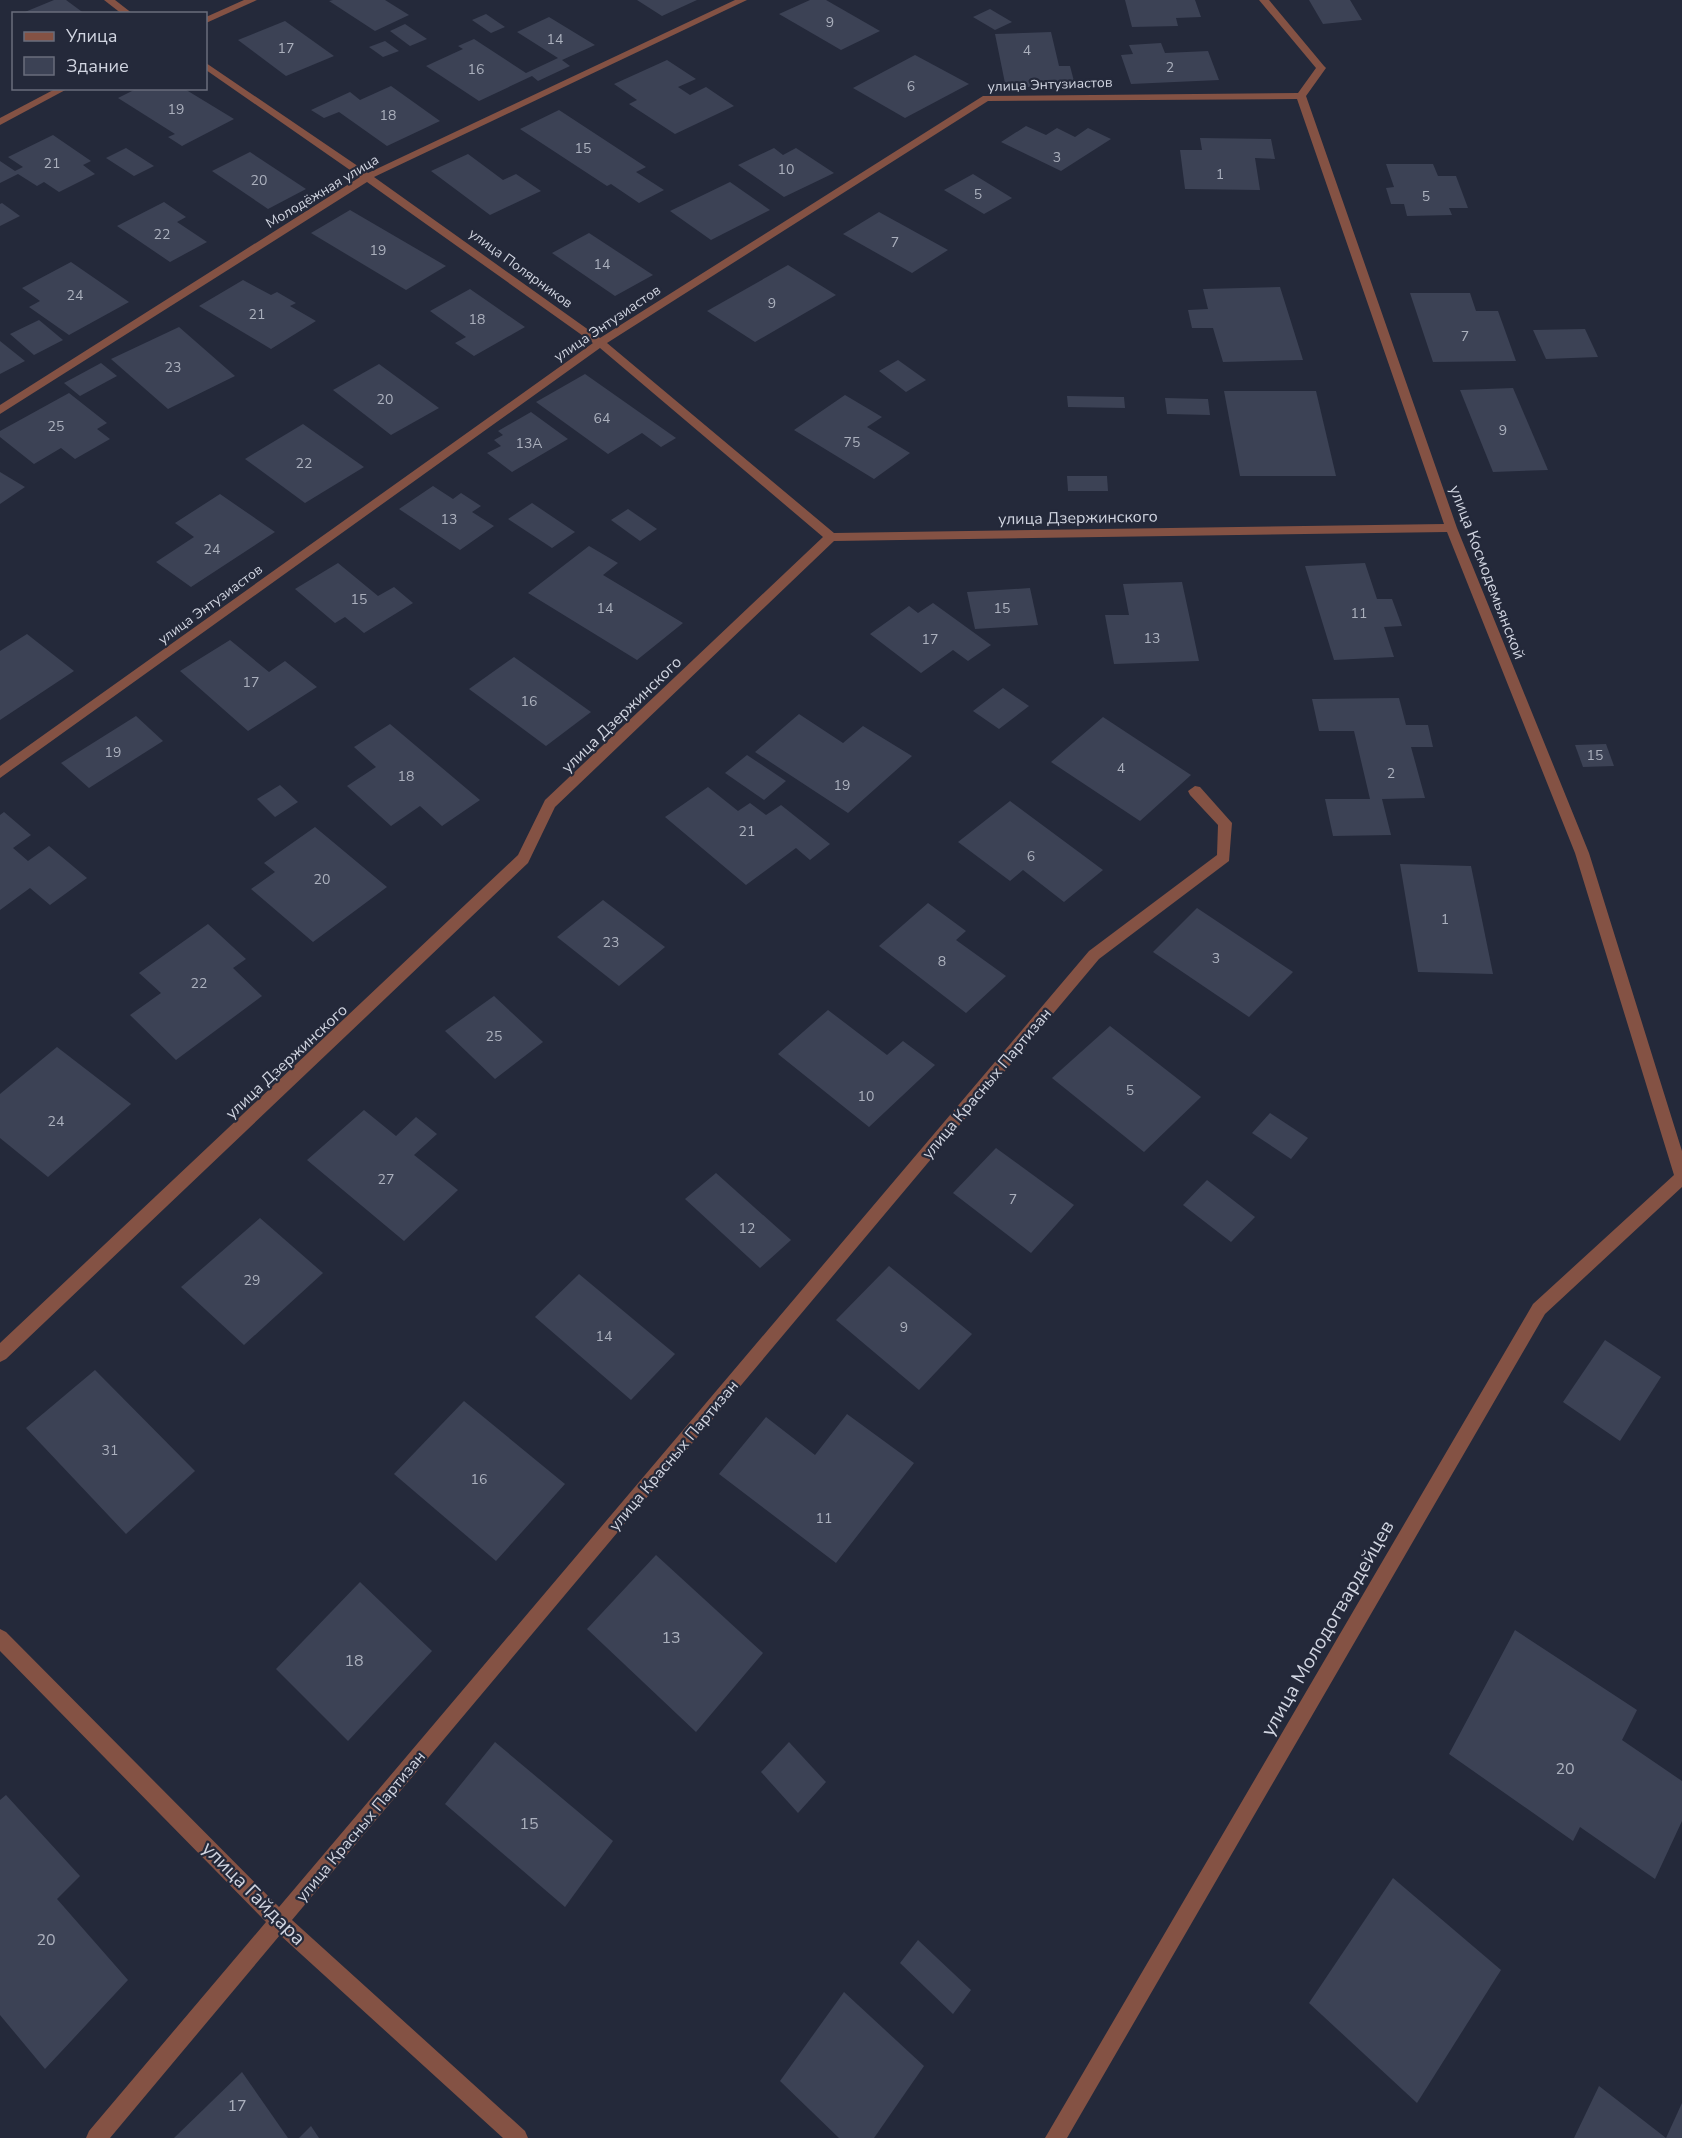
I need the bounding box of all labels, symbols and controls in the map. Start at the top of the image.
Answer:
legend [12,12,207,90]
house number: 9 [826,13,834,32]
text: Улица [65,24,117,48]
house number: 14 [547,30,563,49]
house number: 17 [278,39,294,58]
house number: 4 [1023,41,1031,60]
text: Здание [66,54,129,78]
house number: 2 [1166,58,1174,77]
house number: 16 [468,60,484,79]
street label: улица Энтузиастов [987,73,1113,96]
house number: 6 [907,77,915,96]
house number: 19 [168,100,184,119]
house number: 18 [380,106,396,125]
house number: 15 [575,139,591,158]
house number: 3 [1053,148,1061,167]
street label: Молодёжная улица [262,150,382,233]
house number: 21 [44,154,60,173]
house number: 10 [778,160,794,179]
house number: 1 [1216,165,1224,184]
house number: 20 [251,171,267,190]
house number: 5 [974,185,982,204]
house number: 5 [1422,187,1430,206]
street label: улица Полярников [465,224,577,313]
house number: 22 [154,225,170,244]
house number: 7 [891,233,899,252]
house number: 19 [370,241,386,260]
house number: 14 [594,255,610,274]
street label: улица Энтузиастов [550,280,665,366]
house number: 24 [67,286,83,305]
house number: 9 [768,294,776,313]
house number: 21 [249,305,265,324]
house number: 18 [469,310,485,329]
house number: 7 [1461,327,1469,346]
house number: 23 [165,358,181,377]
house number: 20 [377,390,393,409]
house number: 64 [594,409,610,428]
house number: 25 [48,417,64,436]
house number: 9 [1499,421,1507,440]
house number: 75 [844,433,860,452]
house number: 13А [515,434,543,453]
house number: 22 [296,454,312,473]
street label: улица Космодемьянской [1444,482,1530,663]
street label: улица Дзержинского [998,506,1158,530]
house number: 13 [441,510,457,529]
house number: 24 [204,540,220,559]
street label: улица Энтузиастов [154,560,267,649]
house number: 15 [351,590,367,609]
house number: 14 [597,599,613,618]
house number: 15 [994,599,1010,618]
house number: 11 [1351,604,1367,623]
house number: 13 [1144,629,1160,648]
house number: 17 [922,630,938,649]
street label: улица Дзержинского [557,651,687,778]
house number: 17 [243,673,259,692]
house number: 16 [521,692,537,711]
house number: 19 [105,743,121,762]
house number: 15 [1587,746,1603,765]
house number: 4 [1117,759,1125,778]
house number: 2 [1387,764,1395,783]
house number: 18 [398,767,414,786]
house number: 19 [834,776,850,795]
house number: 21 [739,822,755,841]
house number: 6 [1027,847,1035,866]
house number: 20 [314,870,330,889]
house number: 1 [1441,910,1449,929]
house number: 23 [603,933,619,952]
house number: 3 [1212,949,1220,968]
house number: 8 [938,952,946,971]
house number: 22 [191,974,207,993]
street label: улица Дзержинского [221,999,353,1124]
street label: улица Красных Партизан [917,1003,1057,1164]
house number: 25 [486,1027,502,1046]
house number: 5 [1126,1081,1134,1100]
house number: 10 [858,1087,874,1106]
house number: 24 [48,1112,64,1131]
house number: 27 [378,1170,394,1189]
house number: 7 [1009,1190,1017,1209]
house number: 12 [739,1219,755,1238]
house number: 29 [244,1271,260,1290]
house number: 9 [900,1318,908,1337]
house number: 14 [596,1327,612,1346]
street label: улица Красных Партизан [604,1375,744,1536]
house number: 31 [102,1441,118,1460]
house number: 16 [471,1470,487,1489]
house number: 11 [816,1509,832,1528]
street label: улица Молодогвардейцев [1254,1515,1401,1741]
house number: 13 [661,1627,681,1649]
house number: 18 [344,1650,364,1672]
street label: улица Красных Партизан [291,1746,431,1907]
house number: 20 [1555,1758,1575,1780]
house number: 15 [519,1813,539,1835]
street label: улица Гайдара [196,1835,312,1951]
house number: 20 [36,1929,56,1951]
house number: 17 [227,2095,247,2117]

